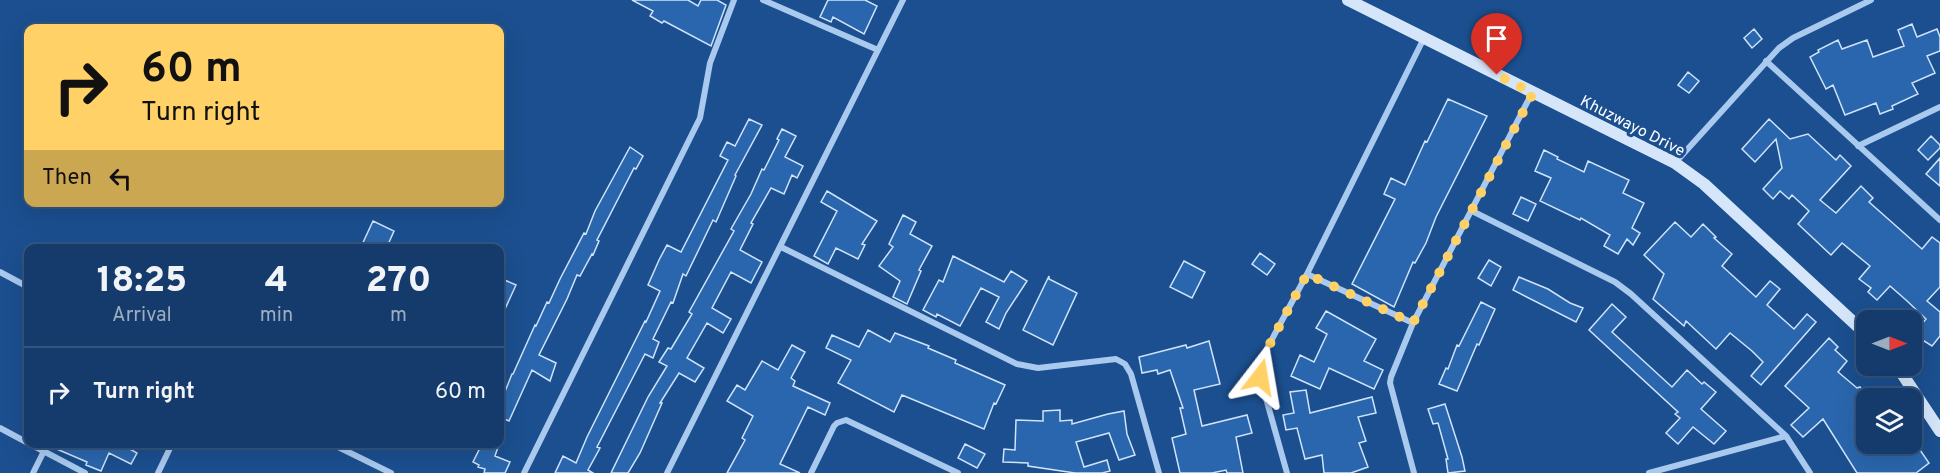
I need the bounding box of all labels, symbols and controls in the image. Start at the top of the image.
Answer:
pin [1471,13,1522,75]
icon: arrive [1480,22,1513,55]
text: 60 m [141,44,242,97]
icon: right [42,48,120,126]
street label: Khuzwayo Drive [1576,92,1688,162]
text: Turn right [141,96,260,130]
icon: left [104,162,137,195]
text: Then [42,165,92,192]
text: 18:25 [97,259,187,305]
text: 4 [265,259,288,305]
text: 270 [366,259,431,305]
text: Arrival [112,303,172,329]
text: min [260,303,293,329]
text: m [390,303,407,329]
north arrow [1856,310,1922,376]
map controls [1856,310,1922,454]
position arrow [1228,345,1292,409]
icon: right [42,376,75,409]
text: Turn right [93,379,195,406]
text: 60 m [435,379,486,406]
button: layers [1856,388,1922,454]

